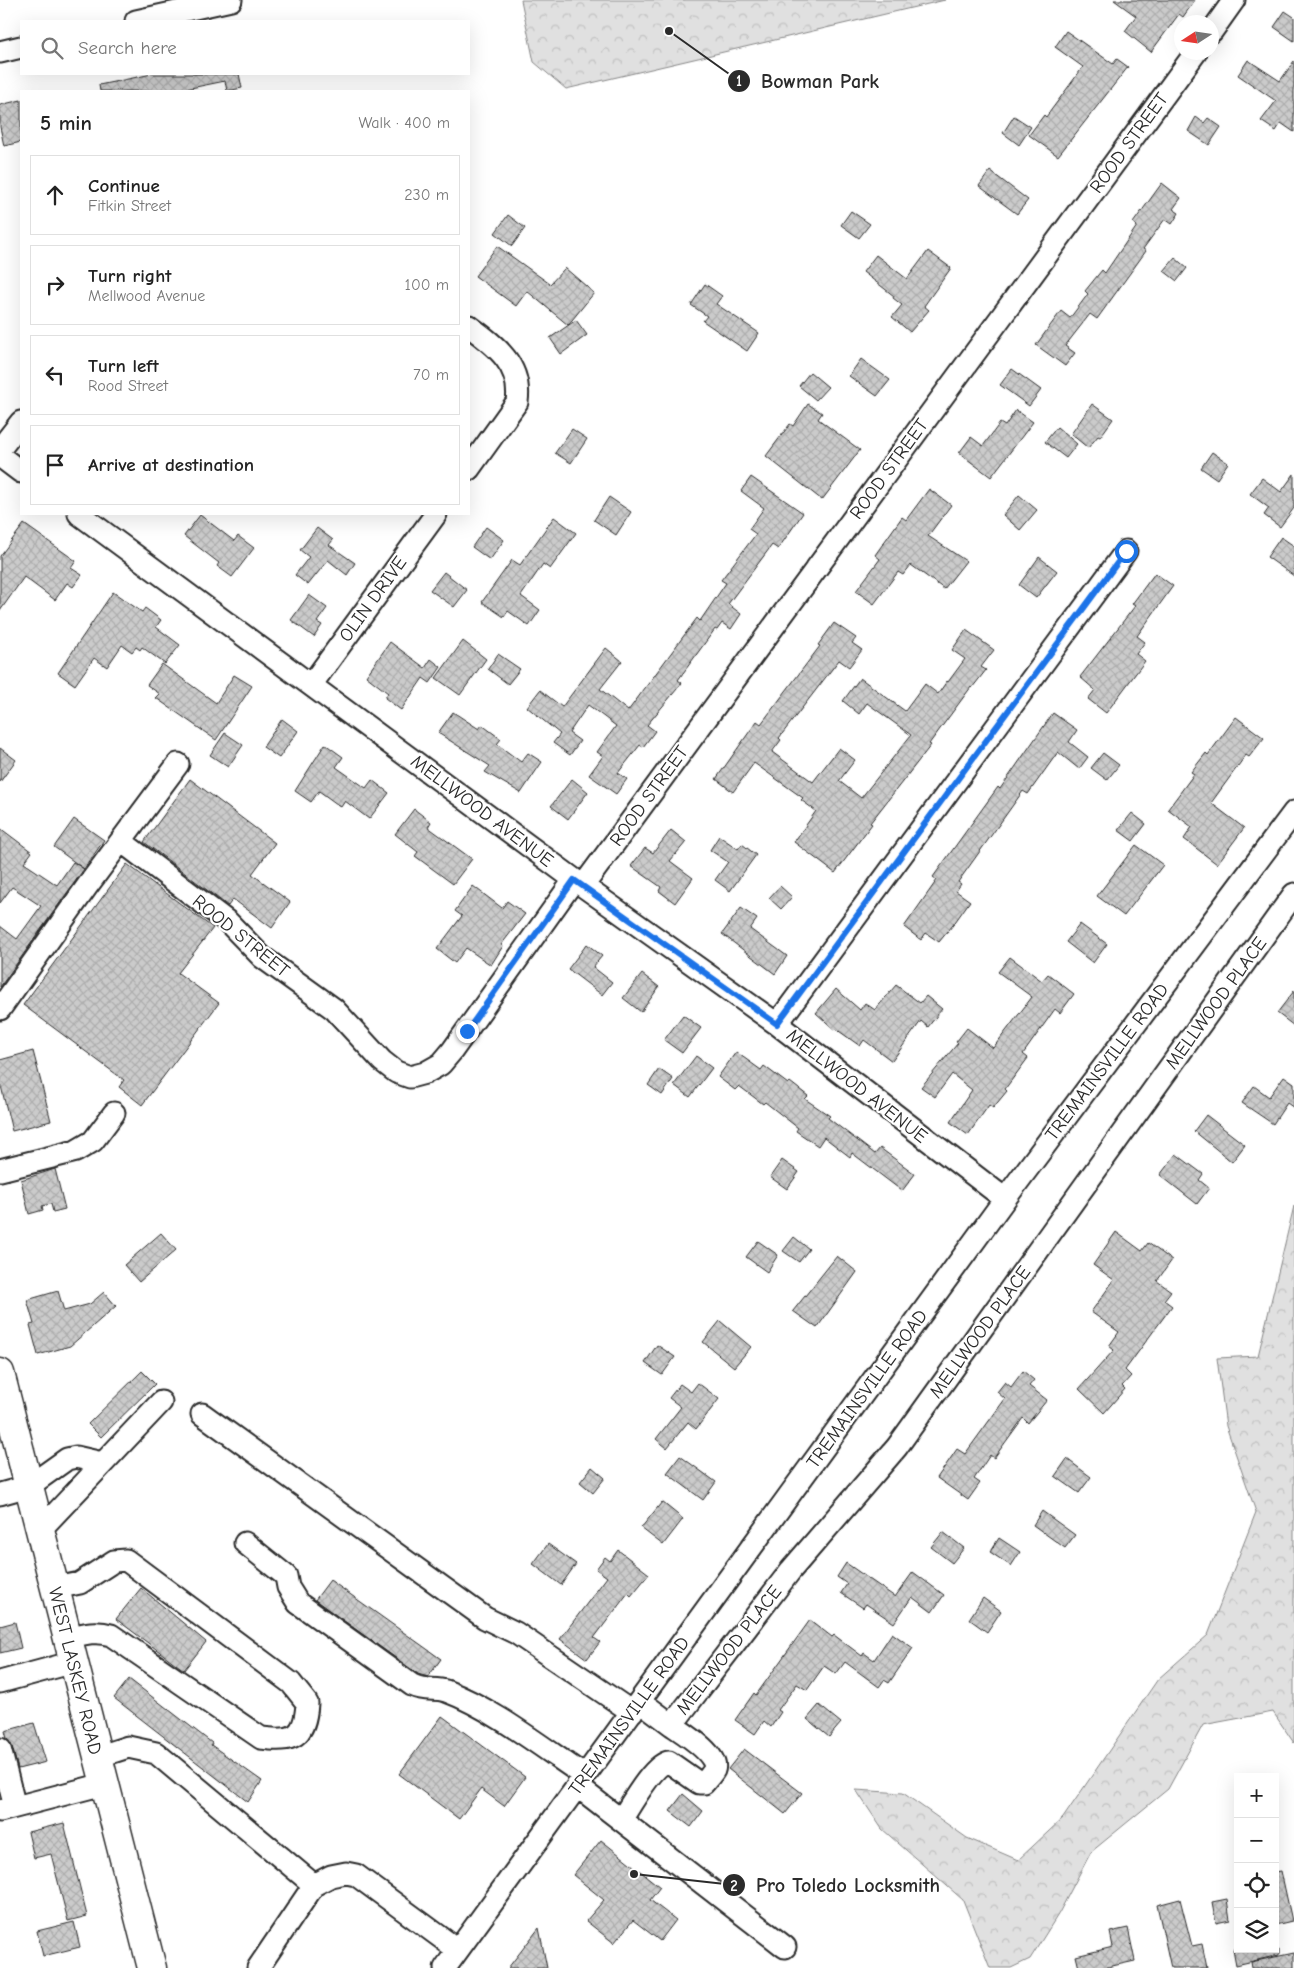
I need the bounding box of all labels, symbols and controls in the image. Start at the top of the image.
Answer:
north arrow [1174,15,1219,60]
search box [20,20,470,75]
icon: search [38,34,66,62]
text: Search here [78,37,177,59]
callout: Bowman Park [726,63,889,98]
text: Bowman Park [761,70,879,93]
text: 1 [736,72,742,90]
street label: ROOD STREET [1085,88,1173,197]
text: 5 min [40,111,92,135]
text: Walk · 400 m [358,114,450,132]
text: Continue [88,175,160,197]
icon: ahead [41,181,69,209]
text: 230 m [404,186,449,204]
text: Fitkin Street [88,197,171,215]
text: Turn right [88,265,172,287]
icon: right [41,271,69,299]
text: 100 m [405,276,449,294]
text: Mellwood Avenue [88,287,205,305]
text: Turn left [88,355,159,377]
icon: left [41,361,69,389]
text: 70 m [413,366,449,384]
text: Rood Street [88,377,168,395]
street label: ROOD STREET [845,414,933,523]
icon: arrive [41,451,69,479]
text: Arrive at destination [88,454,254,476]
route start [1115,540,1138,563]
street label: OLIN DRIVE [335,552,411,646]
street label: ROOD STREET [605,741,693,850]
street label: MELLWOOD AVENUE [406,750,558,872]
street label: ROOD STREET [188,890,294,982]
street label: MELLWOOD PLACE [1161,933,1271,1073]
street label: TREMAINSVILLE ROAD [1041,979,1173,1145]
route end [456,1020,479,1043]
street label: MELLWOOD AVENUE [782,1024,932,1148]
street label: MELLWOOD PLACE [925,1262,1035,1402]
street label: TREMAINSVILLE ROAD [802,1305,932,1473]
street label: MELLWOOD PLACE [672,1581,786,1719]
street label: WEST LASKEY ROAD [44,1585,106,1757]
street label: TREMAINSVILLE ROAD [564,1632,694,1800]
map controls [1234,1773,1279,1953]
button: + [1234,1773,1279,1818]
button: − [1234,1818,1279,1863]
button: locate [1234,1863,1279,1908]
callout: Pro Toledo Locksmith [721,1868,950,1903]
text: Pro Toledo Locksmith [756,1874,940,1897]
text: 2 [730,1877,738,1895]
button: layers [1234,1908,1279,1953]

